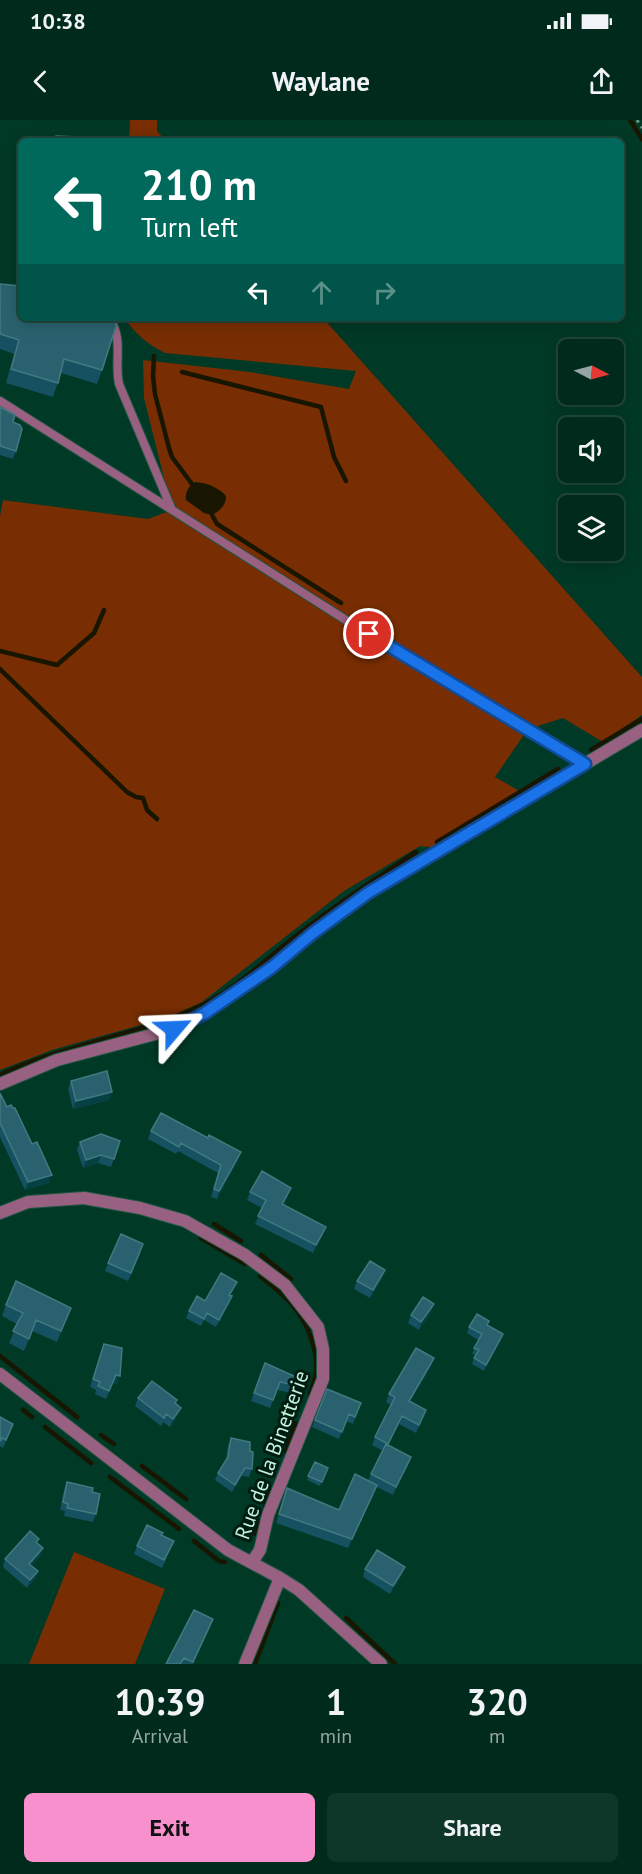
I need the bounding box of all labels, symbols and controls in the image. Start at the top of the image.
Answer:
text: 10:38 [30,7,86,35]
text: Waylane [272,64,370,98]
icon: back [24,65,57,98]
icon: share [585,65,618,98]
text: 210 m [141,157,257,212]
icon: left [42,162,120,240]
text: Turn left [141,210,238,244]
icon: left [242,276,275,309]
icon: ahead [305,276,338,309]
icon: right [368,276,401,309]
north arrow [558,339,624,405]
map controls [558,339,624,561]
button: sound [558,417,624,483]
button: layers [558,495,624,561]
pin [343,608,394,659]
icon: arrive [352,617,385,650]
position arrow [142,997,206,1061]
street label: Rue de la Binetterie [228,1367,315,1543]
text: 10:39 [114,1678,206,1725]
text: 1 [326,1678,346,1725]
text: 320 [467,1678,528,1725]
text: Arrival [132,1723,188,1749]
text: min [320,1723,352,1749]
text: m [489,1723,505,1749]
button: Exit [24,1793,315,1862]
button: Share [327,1793,618,1862]

